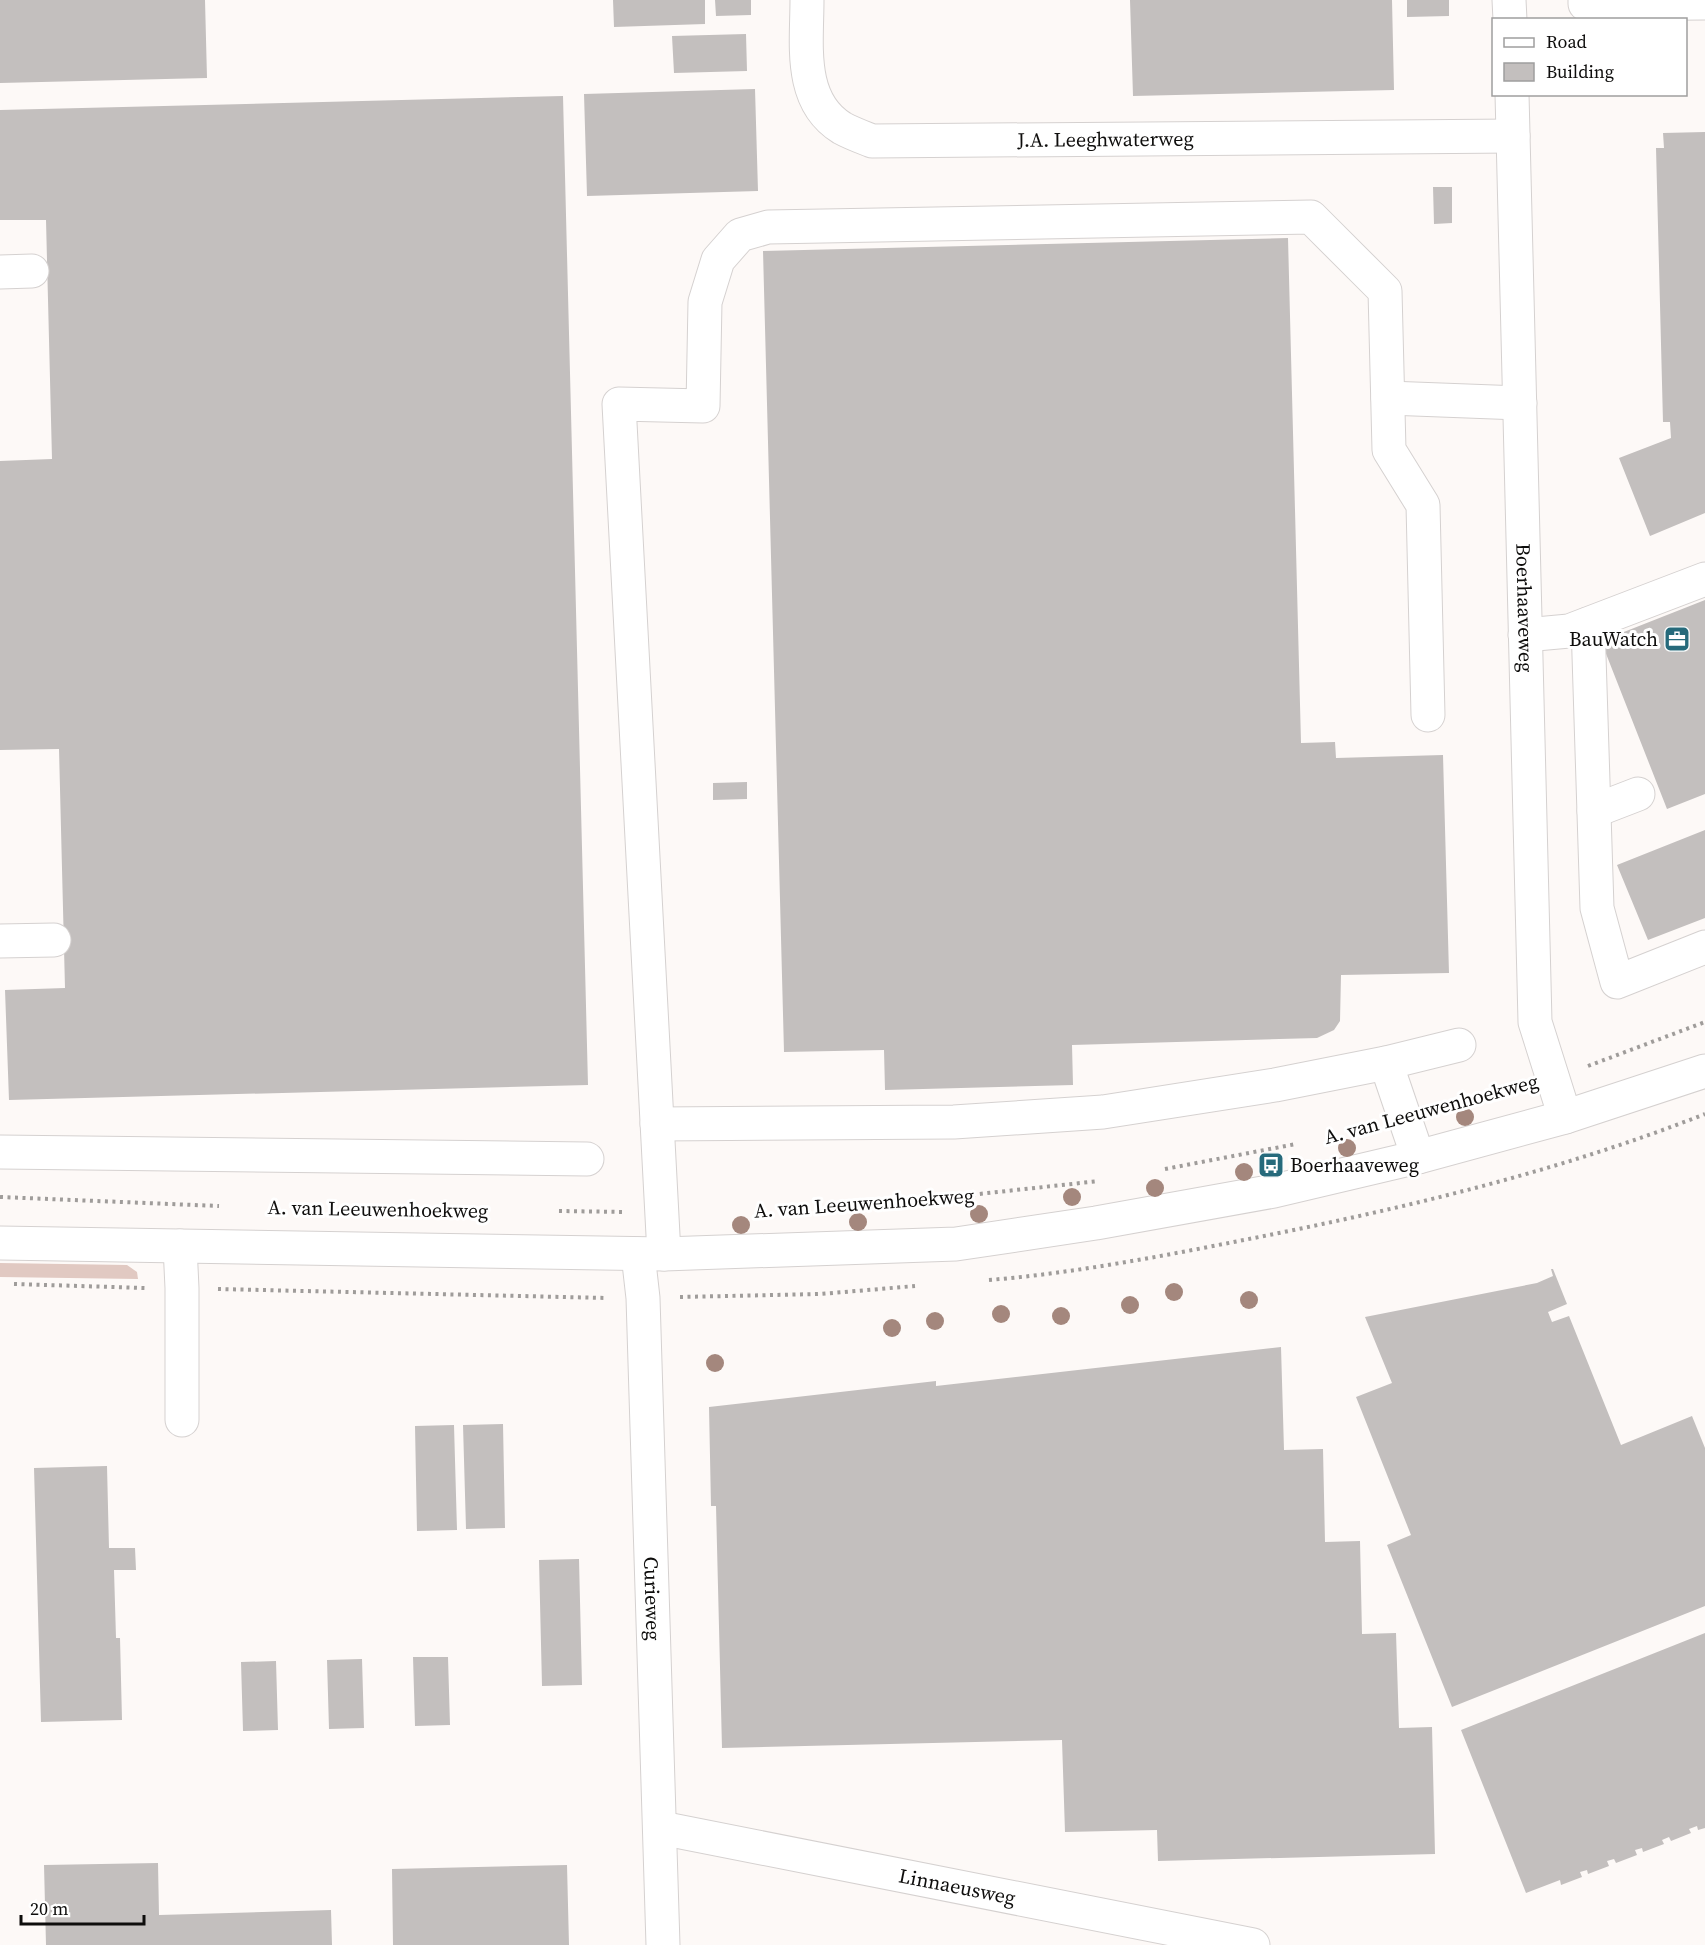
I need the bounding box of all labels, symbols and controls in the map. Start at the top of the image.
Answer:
legend [1492,18,1687,96]
text: Road [1546,29,1587,54]
text: Building [1546,59,1614,84]
street label: J.A. Leeghwaterweg [1016,124,1194,154]
street label: Boerhaaveweg [1509,543,1540,673]
office icon: BauWatch [1662,624,1692,654]
place label: BauWatch [1569,625,1658,653]
street label: A. van Leeuwenhoekweg [1321,1067,1541,1151]
bus stop icon: Boerhaaveweg [1256,1150,1286,1180]
place label: Boerhaaveweg [1290,1151,1419,1179]
street label: A. van Leeuwenhoekweg [753,1181,975,1225]
street label: A. van Leeuwenhoekweg [267,1193,489,1225]
street label: Curieweg [637,1556,668,1641]
street label: Linnaeusweg [896,1861,1018,1912]
scale bar [21,1888,144,1926]
text: 20 m [30,1896,68,1921]

